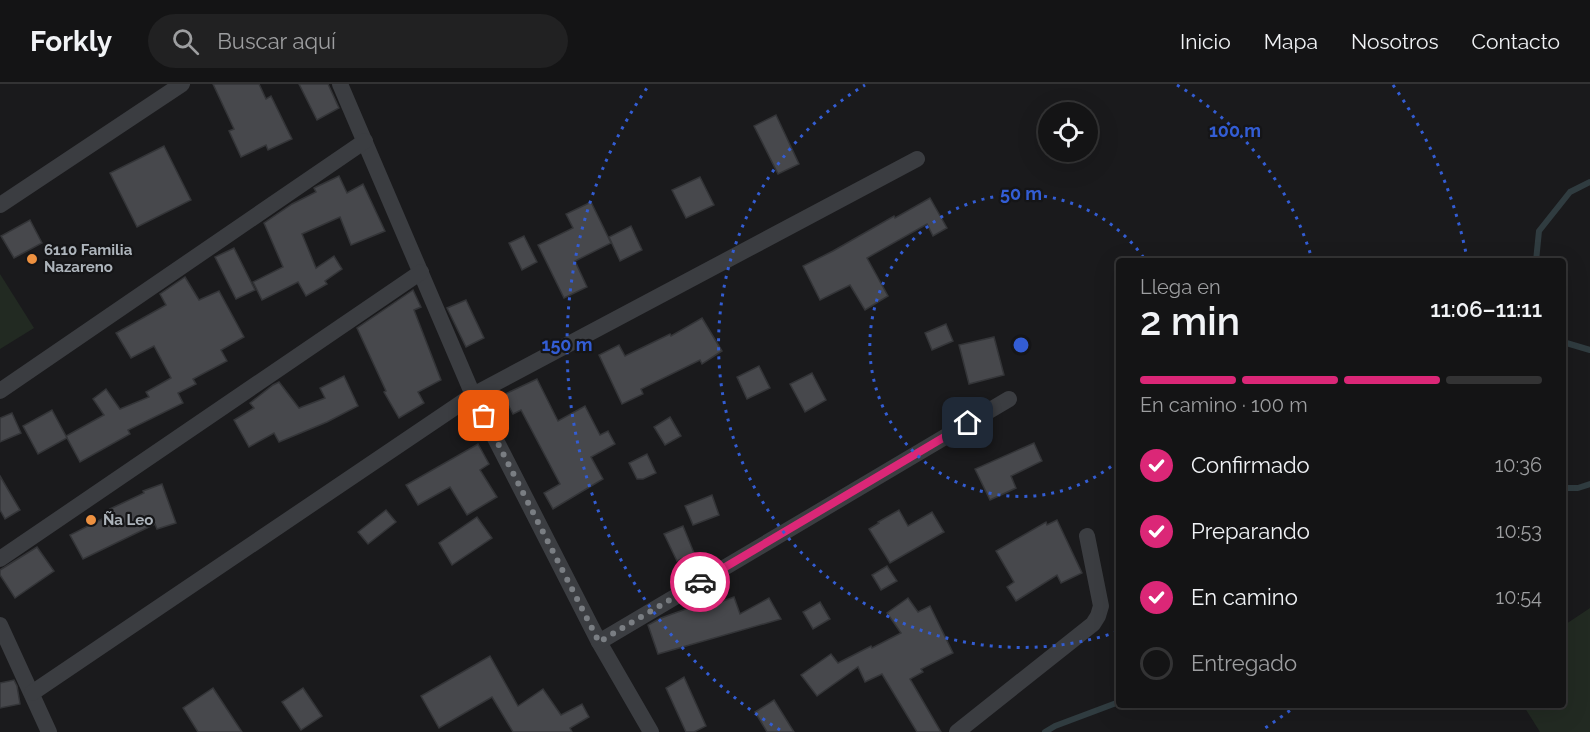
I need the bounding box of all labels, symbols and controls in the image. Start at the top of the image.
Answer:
search box [148,14,568,68]
text: Forkly [30,25,112,58]
icon: search [169,25,202,58]
text: Buscar aquí [217,28,336,54]
text: Inicio [1180,29,1231,54]
text: Mapa [1264,29,1318,54]
text: Nosotros [1351,29,1439,54]
text: Contacto [1472,29,1560,54]
map controls [1038,102,1098,162]
button: locate [1038,102,1098,162]
text: 100 m [1209,120,1261,141]
text: 50 m [1000,183,1042,204]
place label: 6110 Familia Nazareno [44,241,133,276]
marker: 6110 Familia Nazareno [25,252,39,266]
text: Llega en [1140,275,1221,299]
text: 11:06–11:11 [1430,296,1542,322]
text: 2 min [1140,298,1240,344]
text: 150 m [542,334,593,355]
centre of rings [1011,335,1031,355]
pin [458,390,509,441]
text: En camino · 100 m [1140,393,1308,417]
pin [942,397,993,448]
icon: bag [467,399,500,432]
icon: home [951,406,984,439]
icon: check [1140,449,1173,482]
text: Confirmado [1191,452,1310,478]
text: 10:36 [1495,453,1542,477]
place label: Ña Leo [103,511,153,529]
marker: Ña Leo [84,513,98,527]
icon: check [1140,515,1173,548]
text: Preparando [1191,518,1310,544]
text: 10:53 [1496,519,1542,543]
courier [670,552,730,612]
icon: car [684,566,717,599]
icon: check [1140,581,1173,614]
text: En camino [1191,584,1298,610]
text: 10:54 [1496,585,1542,609]
text: Entregado [1191,650,1297,676]

